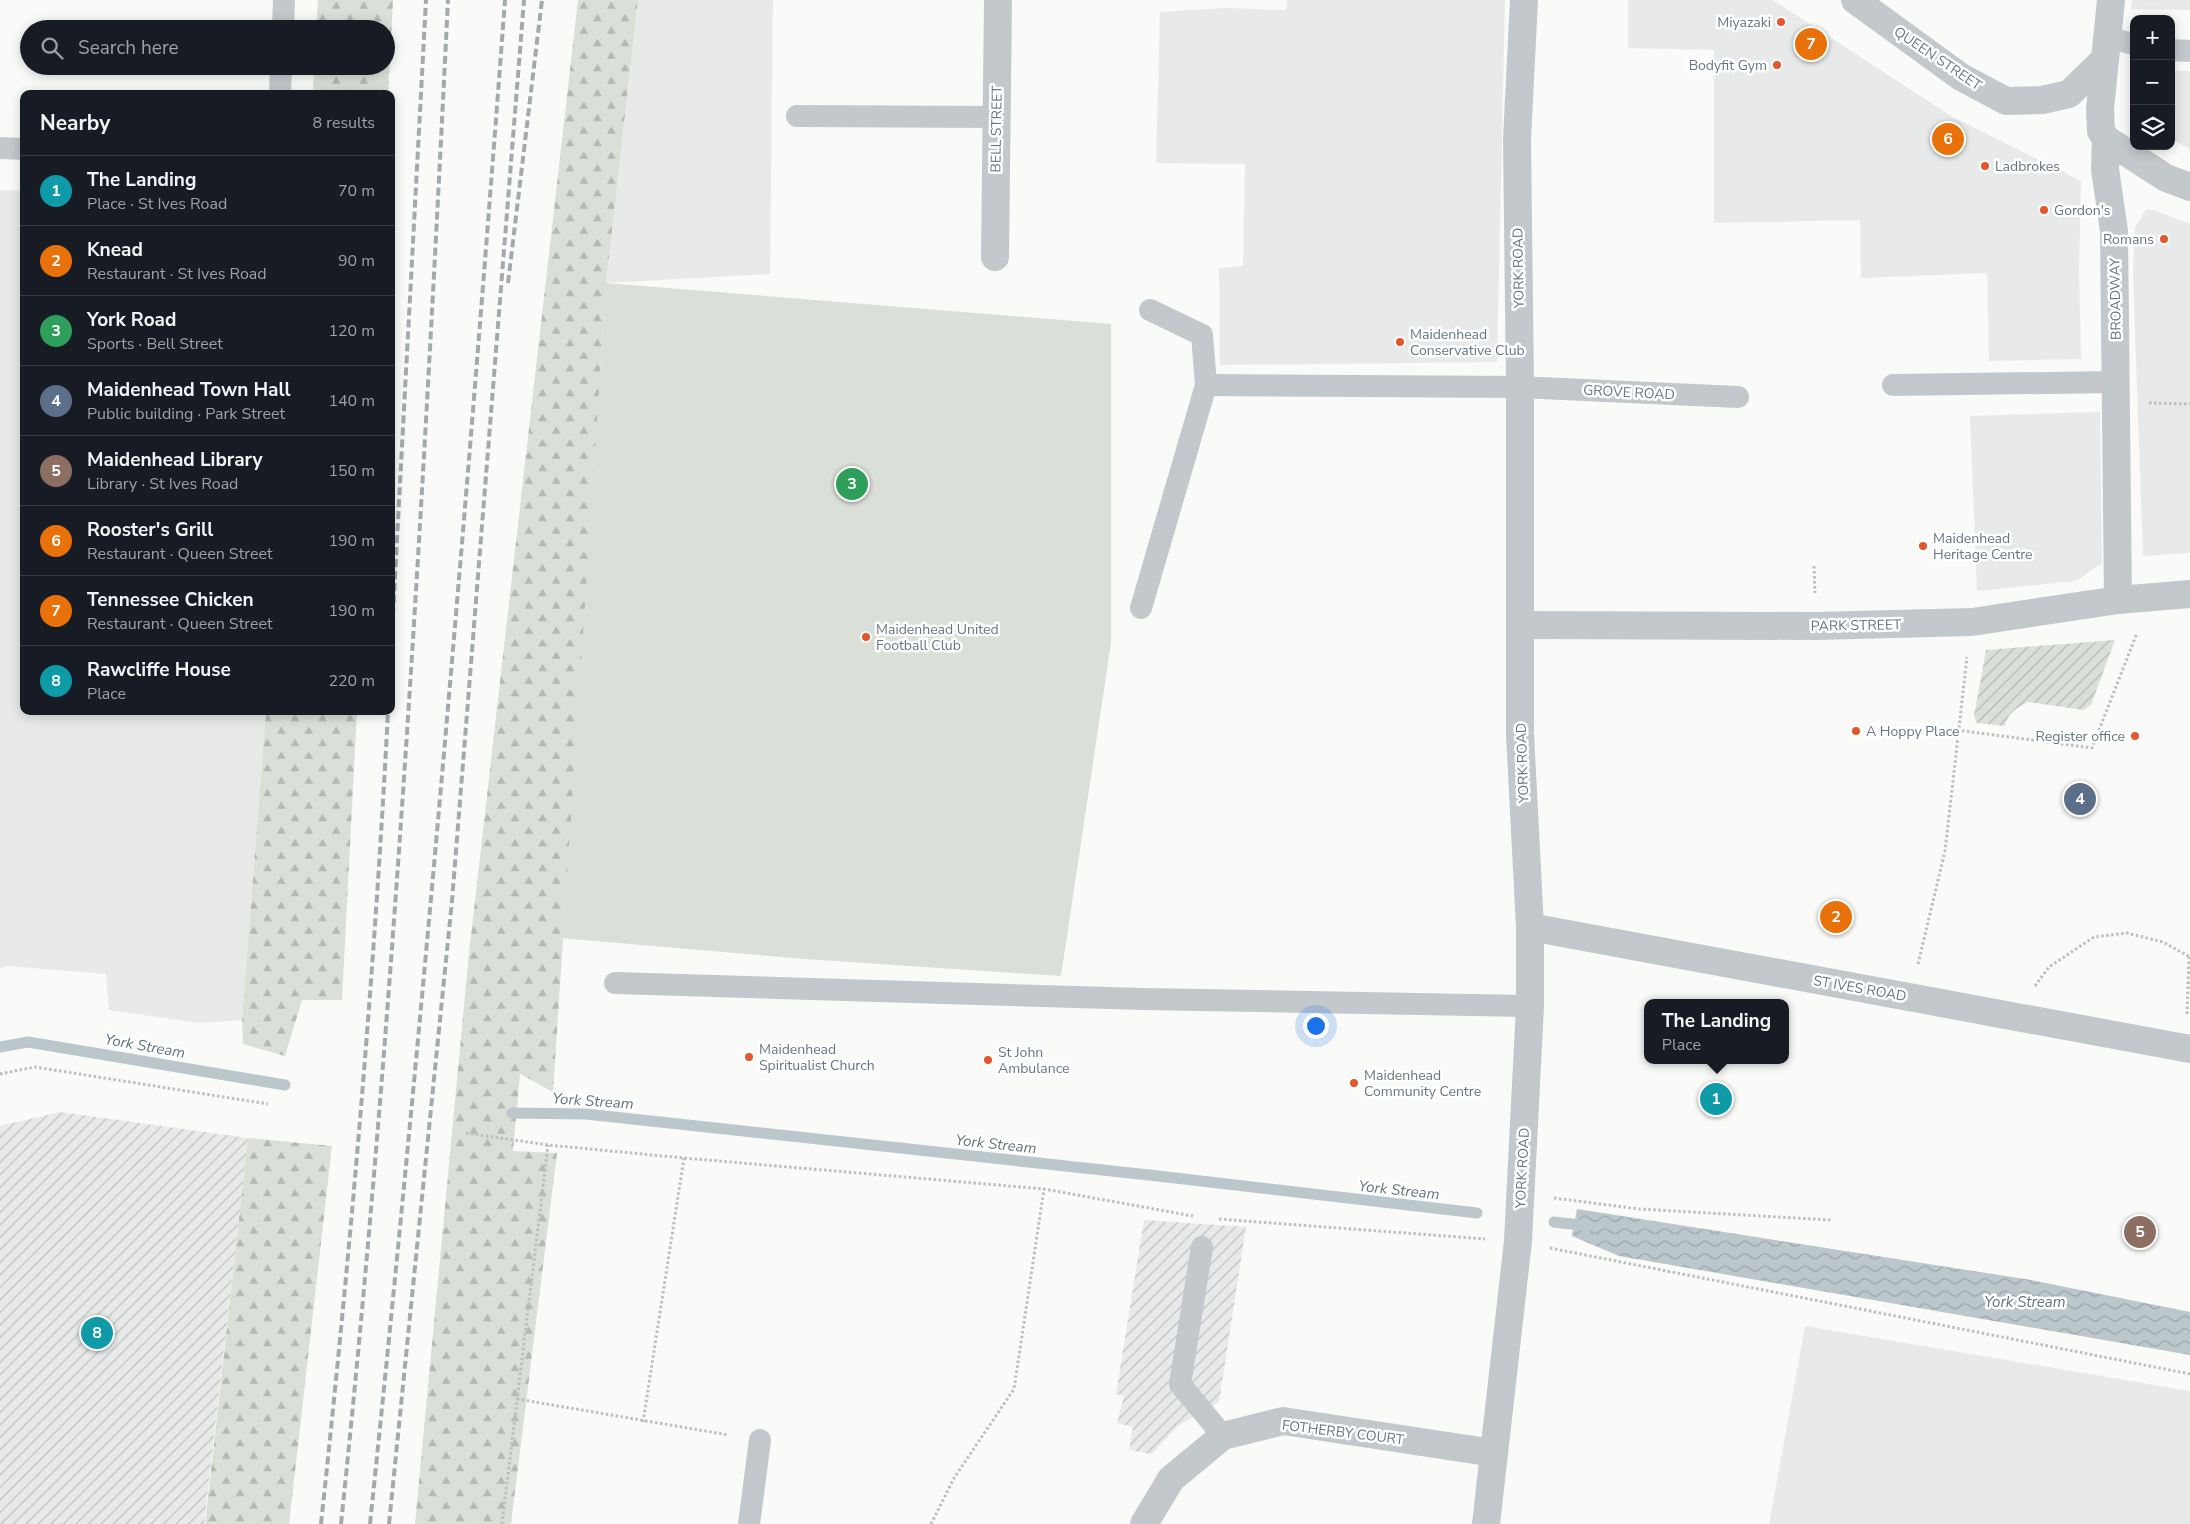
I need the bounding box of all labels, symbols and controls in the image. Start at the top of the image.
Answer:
place label: Miyazaki [1717,13,1771,32]
map controls [2130,15,2175,150]
button: + [2130,15,2175,60]
marker: Miyazaki [1775,16,1787,28]
search box [20,20,395,75]
street label: QUEEN STREET [1890,22,1986,95]
pin: 7 [1795,25,1827,63]
icon: search [38,34,66,62]
text: Search here [78,35,179,61]
place label: Bodyfit Gym [1689,56,1767,75]
marker: Bodyfit Gym [1771,59,1783,71]
button: − [2130,60,2175,105]
street label: BELL STREET [986,85,1007,173]
button: layers [2130,105,2175,150]
text: Nearby [40,109,110,137]
text: 8 results [313,112,375,134]
pin: 6 [1932,120,1964,158]
place label: Ladbrokes [1995,157,2060,176]
marker: Ladbrokes [1979,160,1991,172]
text: The Landing [87,167,196,193]
text: 1 [51,180,61,202]
text: 70 m [338,180,375,202]
text: Place · St Ives Road [87,193,227,215]
place label: Gordon's [2054,201,2111,220]
marker: Gordon's [2038,204,2050,216]
street label: YORK ROAD [1508,228,1529,309]
place label: Romans [2103,230,2154,249]
marker: Romans [2158,233,2170,245]
text: Knead [87,237,143,263]
text: 2 [51,250,61,272]
text: 90 m [338,250,375,272]
street label: BROADWAY [2105,257,2126,340]
text: Restaurant · St Ives Road [87,263,267,285]
text: York Road [87,307,176,333]
text: 3 [51,320,61,342]
text: 120 m [328,320,375,342]
place label: Maidenhead Conservative Club [1410,325,1525,360]
text: Sports · Bell Street [87,333,223,355]
marker: Maidenhead Conservative Club [1394,336,1406,348]
text: Maidenhead Town Hall [87,377,291,403]
street label: GROVE ROAD [1583,381,1675,404]
text: 4 [51,390,61,412]
text: 140 m [328,390,375,412]
text: Public building · Park Street [87,403,285,425]
text: Maidenhead Library [87,447,263,473]
text: 5 [51,460,61,482]
text: 150 m [328,460,375,482]
pin: 3 [836,465,868,503]
text: Library · St Ives Road [87,473,238,495]
text: Rooster's Grill [87,517,213,543]
place label: Maidenhead Heritage Centre [1933,529,2033,564]
text: 6 [51,530,61,552]
text: 190 m [328,530,375,552]
marker: Maidenhead Heritage Centre [1917,540,1929,552]
text: Restaurant · Queen Street [87,543,273,565]
text: Tennessee Chicken [87,587,254,613]
text: 7 [51,600,61,622]
text: 190 m [328,600,375,622]
text: Restaurant · Queen Street [87,613,273,635]
street label: PARK STREET [1811,615,1902,636]
place label: Maidenhead United Football Club [876,620,999,655]
marker: Maidenhead United Football Club [860,631,872,643]
text: Rawcliffe House [87,657,231,683]
text: 8 [51,670,61,692]
text: 220 m [328,670,375,692]
text: Place [87,683,126,705]
street label: YORK ROAD [1512,722,1533,805]
place label: A Hoppy Place [1866,722,1959,741]
marker: A Hoppy Place [1850,725,1862,737]
place label: Register office [2036,727,2125,746]
marker: Register office [2129,730,2141,742]
pin: 4 [2064,780,2096,818]
pin: 2 [1820,898,1852,936]
street label: ST IVES ROAD [1812,971,1908,1006]
popup [1644,999,1789,1064]
text: The Landing [1662,1008,1771,1034]
your location [1303,1013,1329,1039]
water label: York Stream [103,1029,187,1063]
text: Place [1662,1034,1701,1056]
place label: Maidenhead Spiritualist Church [759,1040,875,1075]
place label: St John Ambulance [998,1043,1070,1078]
marker: Maidenhead Spiritualist Church [743,1051,755,1063]
marker: St John Ambulance [982,1054,994,1066]
place label: Maidenhead Community Centre [1364,1066,1481,1101]
marker: Maidenhead Community Centre [1348,1077,1360,1089]
pin: 1 [1700,1080,1732,1118]
water label: York Stream [552,1088,634,1114]
street label: YORK ROAD [1511,1127,1534,1210]
water label: York Stream [955,1130,1037,1158]
water label: York Stream [1358,1176,1440,1204]
pin: 5 [2124,1213,2156,1251]
water label: York Stream [1984,1292,2066,1312]
pin: 8 [81,1314,113,1352]
street label: FOTHERBY COURT [1281,1416,1406,1449]

